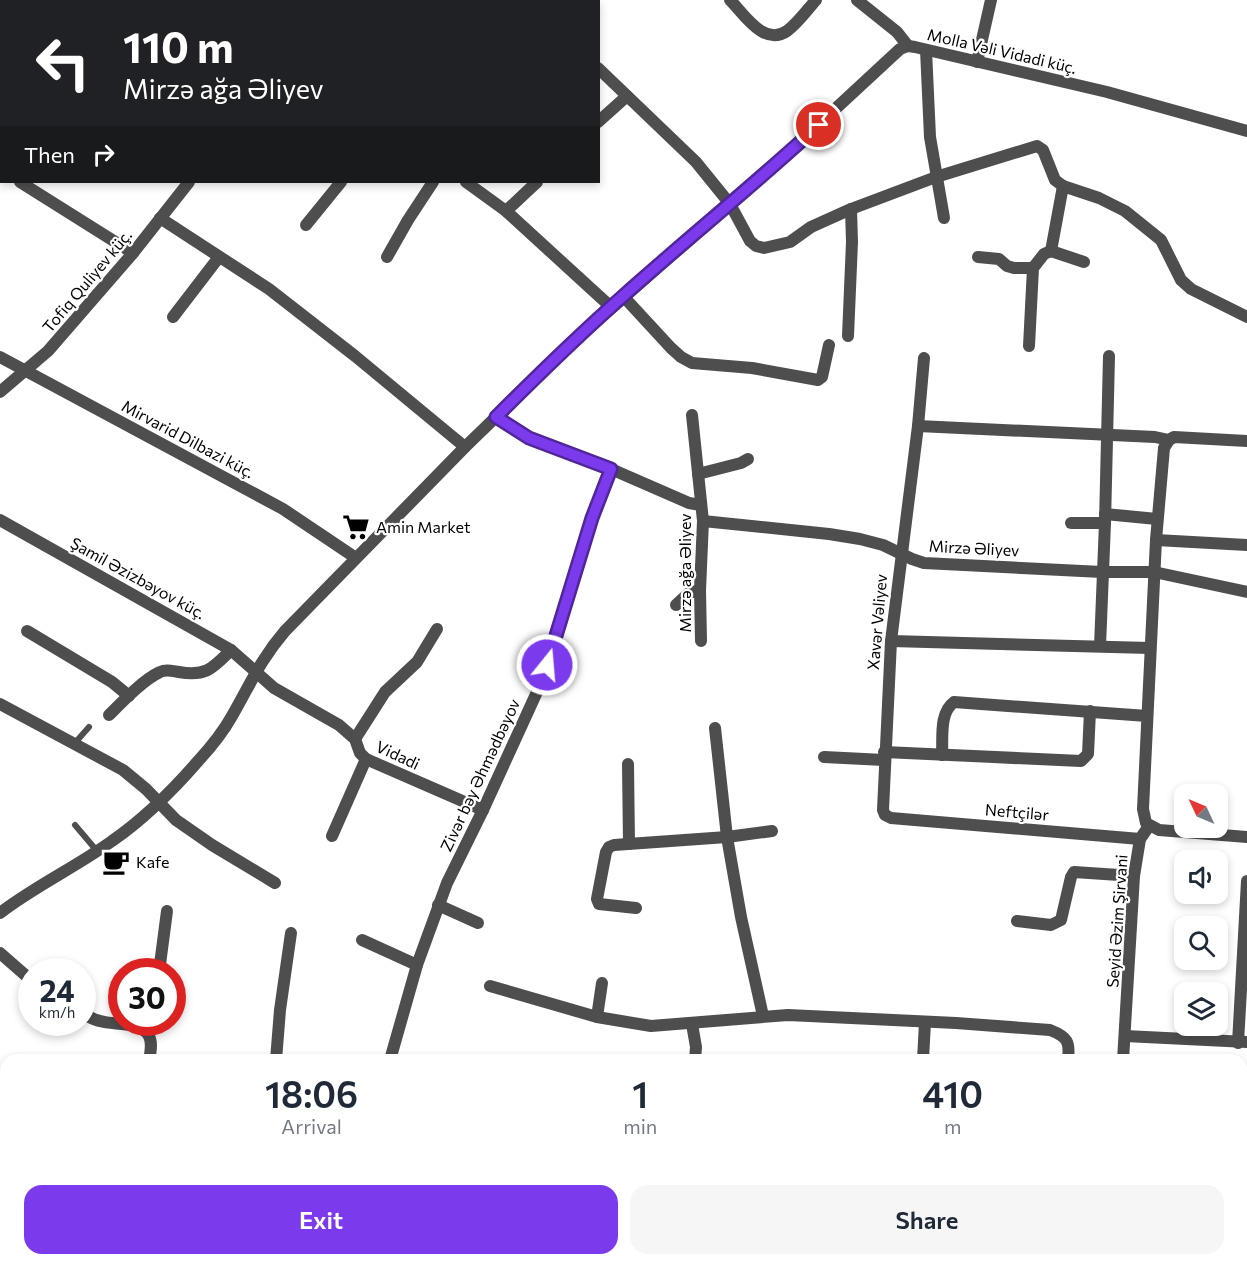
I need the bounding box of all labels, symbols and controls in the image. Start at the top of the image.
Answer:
text: 110 m [123,20,234,72]
icon: left [24,24,102,102]
street label: Molla Vəli Vidadi küç. [926,24,1079,77]
text: Mirzə ağa Əliyev [123,72,324,105]
pin [793,99,844,150]
icon: arrive [802,108,835,141]
icon: right [87,138,120,171]
text: Then [24,141,75,168]
street label: Tofiq Quliyev küç. [38,225,135,336]
street label: Mirvarid Dilbazi küç. [119,396,258,482]
supermarket icon: Amin Market [341,512,371,542]
street label: Mirzə ağa Əliyev [675,514,694,632]
place label: Amin Market [376,517,471,536]
street label: Şamil Əzizbəyov küç. [68,533,209,622]
street label: Mirzə Əliyev [928,536,1020,559]
street label: Xavər Vəliyev [863,573,890,671]
position arrow [515,633,579,697]
street label: Zivər bəy Əhmədbəyov [436,695,523,854]
street label: Vidadi [373,736,423,773]
north arrow [1174,784,1228,838]
map controls [1174,784,1228,1036]
street label: Neftçilər [984,799,1050,824]
cafe icon: Kafe [101,847,131,877]
button: sound [1174,850,1228,904]
place label: Kafe [136,852,169,871]
street label: Seyid Əzim Şirvani [1102,854,1131,988]
button: search [1174,916,1228,970]
speed limit sign: 30 [108,958,186,1036]
text: 24 [39,971,75,1008]
button: layers [1174,982,1228,1036]
text: km/h [39,1003,75,1021]
text: 18:06 [265,1071,358,1115]
text: 1 [632,1071,648,1115]
text: 410 [922,1071,983,1115]
text: Arrival [281,1114,342,1138]
text: min [623,1114,657,1138]
text: m [944,1114,961,1138]
button: Exit [24,1185,618,1254]
button: Share [630,1185,1224,1254]

